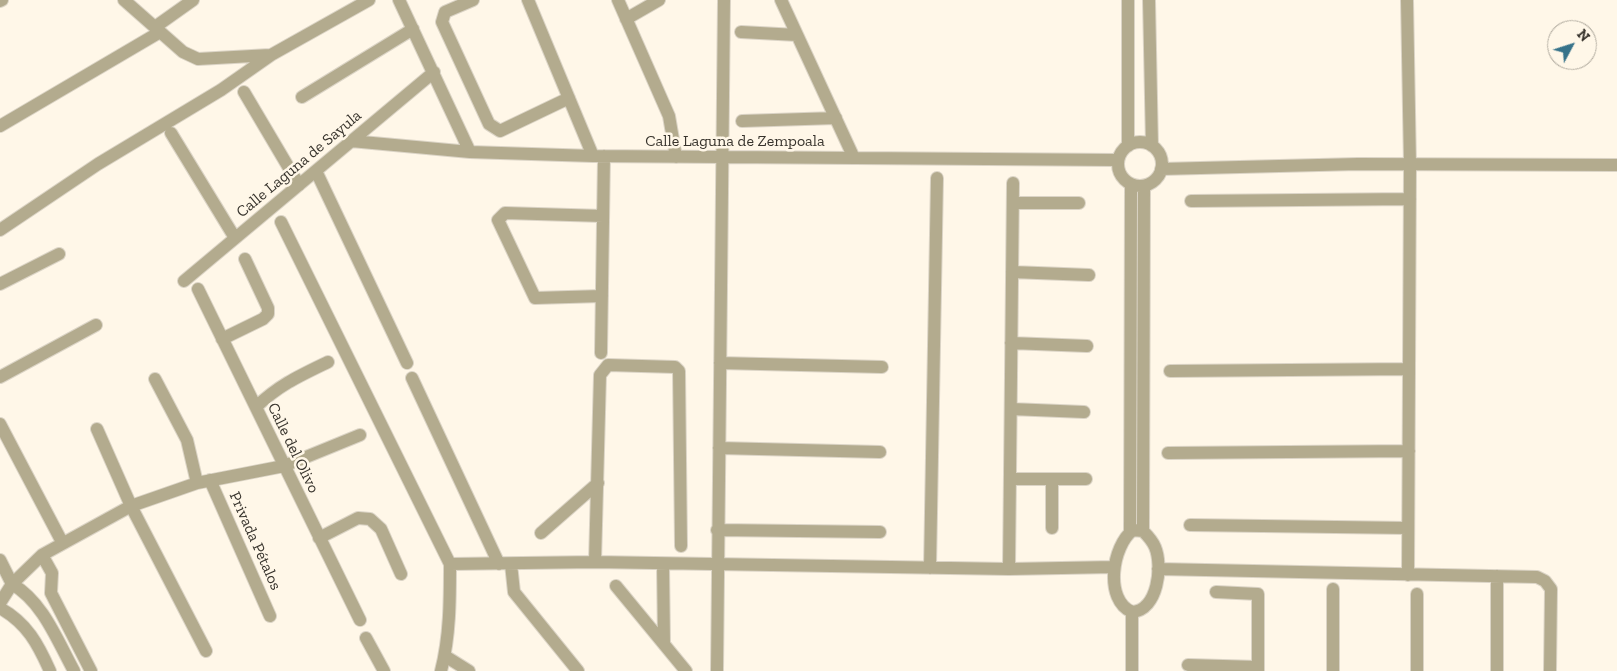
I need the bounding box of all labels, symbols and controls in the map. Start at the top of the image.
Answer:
north arrow [1547,20,1597,70]
text: N [1573,26,1593,45]
street label: Calle Laguna de Sayula [233,106,365,222]
street label: Calle Laguna de Zempoala [645,131,825,151]
street label: Calle del Olivo [263,400,323,496]
street label: Privada Pétalos [225,489,285,593]

